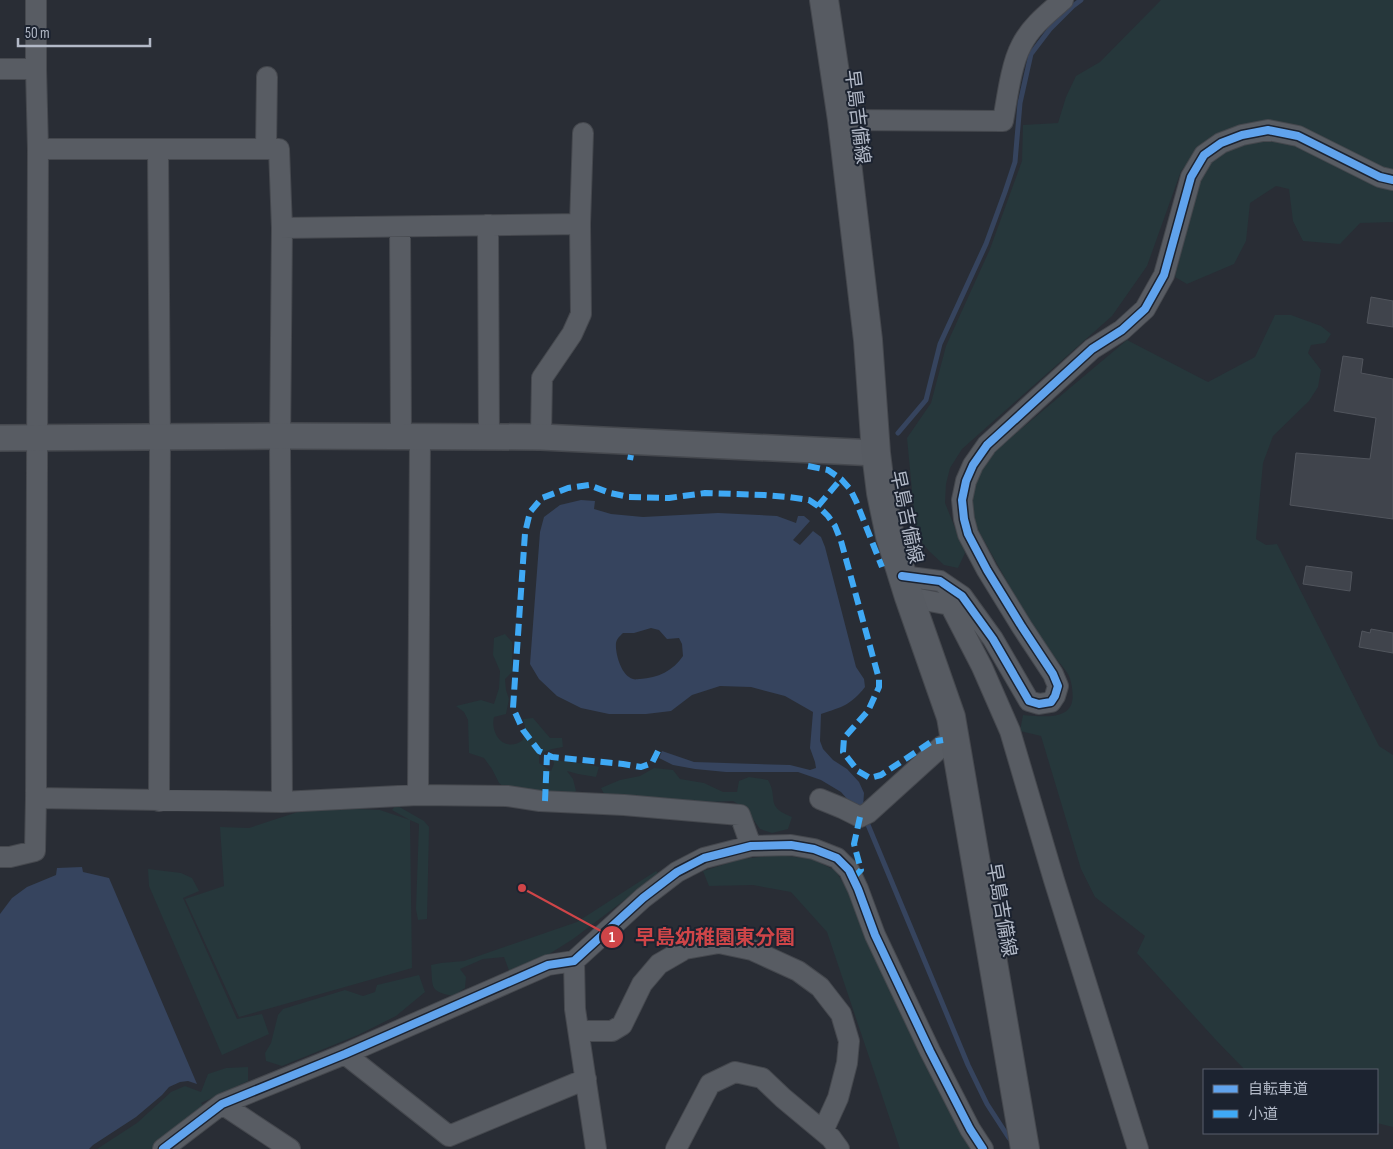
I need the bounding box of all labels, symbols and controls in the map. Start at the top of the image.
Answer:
scale bar [18,15,150,47]
text: 50 m [25,24,50,43]
street label: 早島吉備線 [840,68,874,166]
street label: 早島吉備線 [885,468,927,566]
street label: 早島吉備線 [981,861,1021,959]
callout: 早島幼稚園東分園 [600,920,805,955]
text: 早島幼稚園東分園 [635,926,795,950]
text: 1 [609,928,615,947]
legend [1203,1069,1378,1134]
text: 自転車道 [1248,1080,1308,1099]
text: 小道 [1248,1105,1278,1124]

